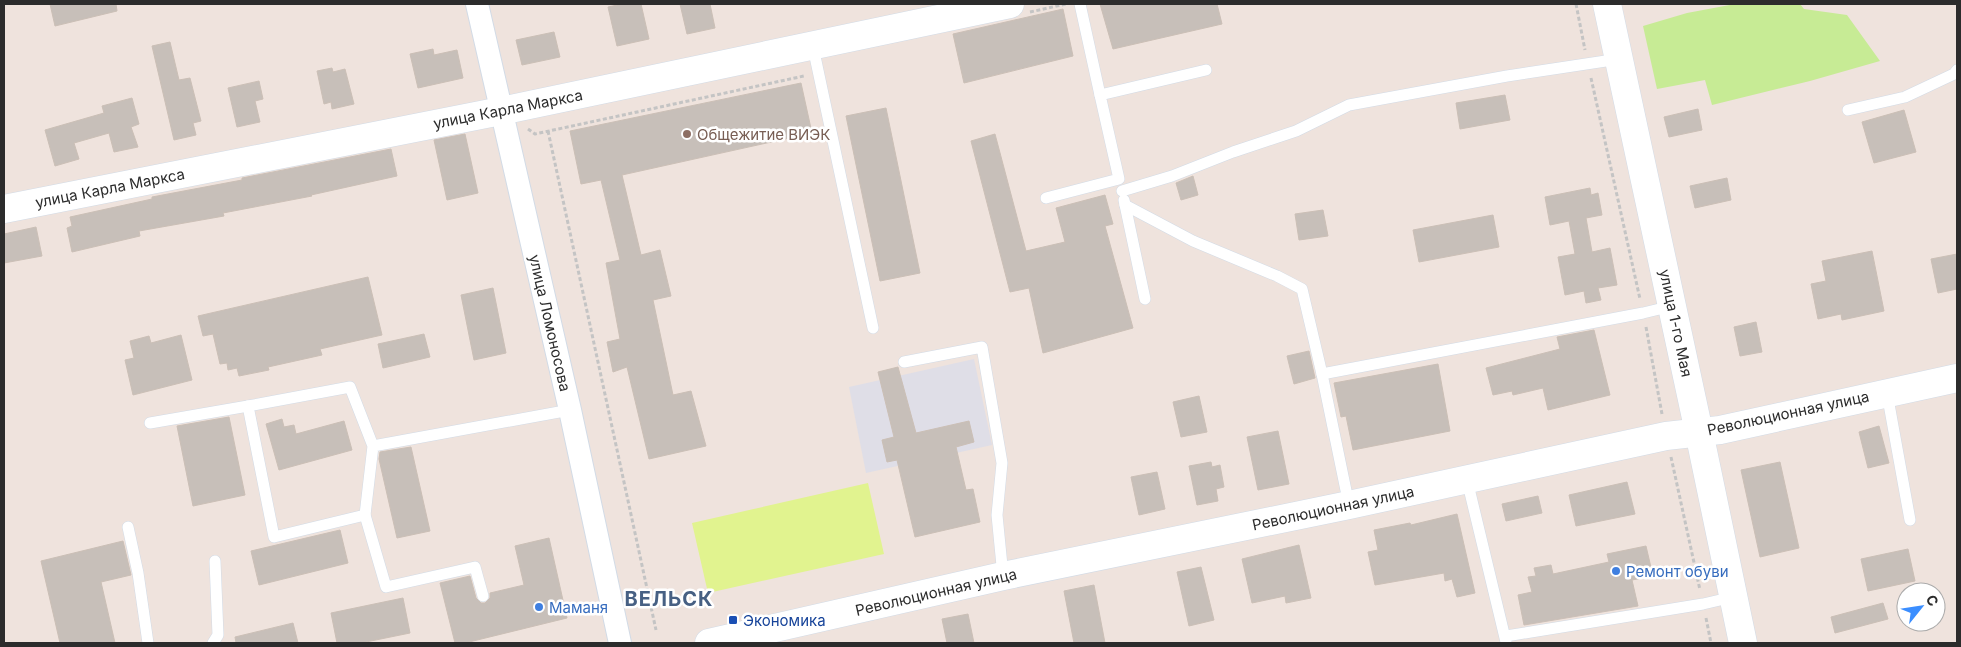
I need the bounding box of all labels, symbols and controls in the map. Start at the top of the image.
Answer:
street label: улица Карла Маркса [432,85,584,133]
place label: Общежитие ВИЭК [697,125,830,144]
marker: Общежитие ВИЭК [681,128,693,140]
street label: улица Карла Маркса [34,164,186,212]
street label: улица Ломоносова [525,253,575,393]
street label: улица 1-го Мая [1655,267,1697,379]
street label: Революционная улица [1705,387,1871,439]
street label: Революционная улица [1250,482,1416,534]
place label: Ремонт обуви [1626,562,1729,581]
street label: Революционная улица [853,564,1019,620]
marker: Ремонт обуви [1610,565,1622,577]
north arrow [1896,582,1946,632]
district label: ВЕЛЬСК [625,587,713,611]
text: С [1923,592,1943,609]
place label: Маманя [549,598,608,617]
marker: Маманя [533,601,545,613]
place label: Экономика [743,611,826,630]
marker: Экономика [727,614,739,626]

